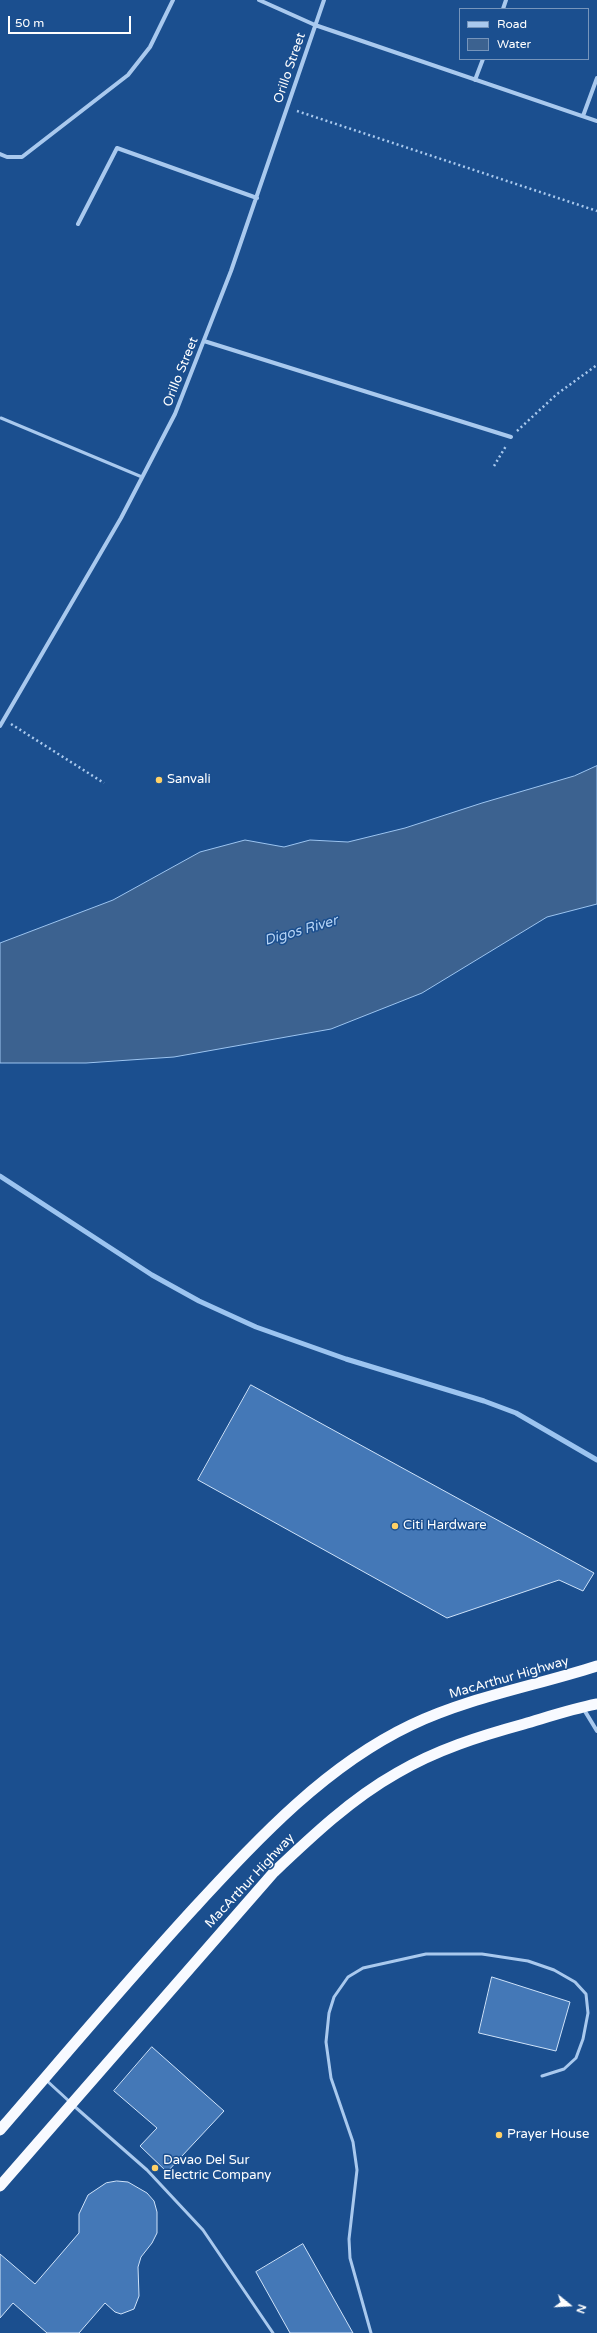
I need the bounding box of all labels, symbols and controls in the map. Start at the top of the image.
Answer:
scale bar [10,8,133,34]
legend [459,8,589,60]
text: 50 m [15,16,44,30]
text: Road [497,17,527,31]
street label: Orillo Street [271,31,309,105]
text: Water [497,37,531,51]
street label: Orillo Street [160,335,202,409]
place label: Sanvali [167,772,211,788]
marker: Sanvali [154,775,164,785]
water label: Digos River [262,913,340,949]
place label: Citi Hardware [403,1518,487,1534]
marker: Citi Hardware [390,1521,400,1531]
street label: MacArthur Highway [447,1653,571,1703]
street label: MacArthur Highway [202,1830,298,1932]
place label: Prayer House [507,2127,589,2143]
marker: Prayer House [494,2130,504,2140]
place label: Davao Del Sur Electric Company [163,2153,271,2184]
marker: Davao Del Sur Electric Company [150,2163,160,2173]
north arrow [549,2285,589,2325]
text: N [573,2303,588,2315]

